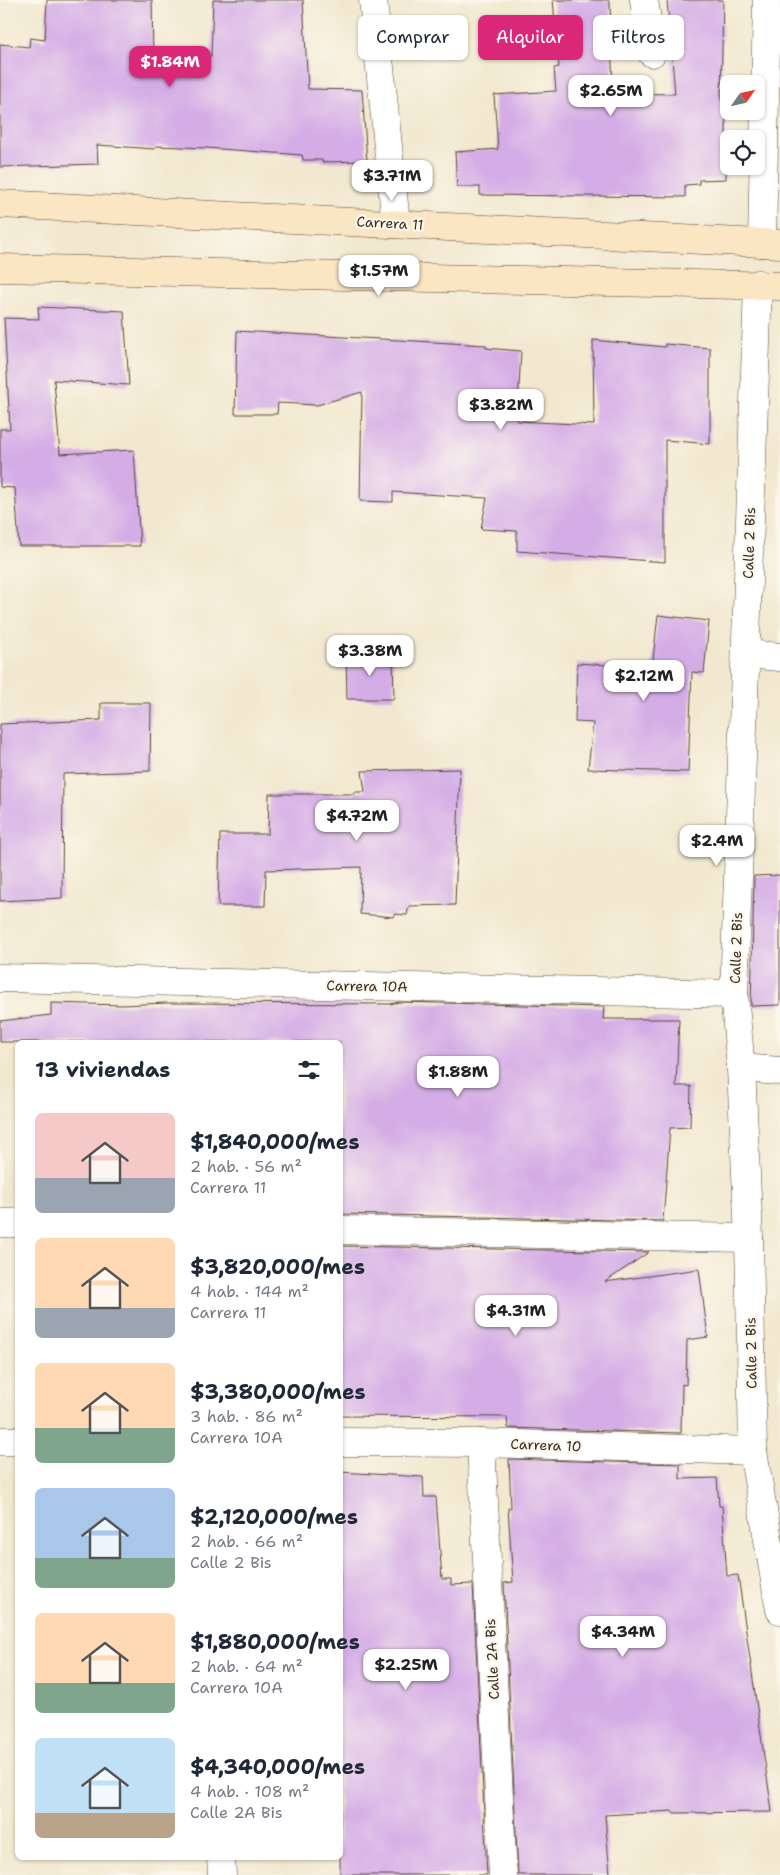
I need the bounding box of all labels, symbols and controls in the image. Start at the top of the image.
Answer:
chip: Comprar [358,15,468,60]
chip: Alquilar [478,15,583,60]
chip: Filtros [593,15,684,60]
pin: $1.84M [129,46,211,88]
text: $1.84M [140,51,200,72]
pin: $2.65M [570,74,652,117]
north arrow [720,75,765,120]
map controls [720,75,765,175]
text: $2.65M [579,80,643,101]
button: locate [720,130,765,175]
pin: $3.71M [351,160,433,202]
text: $3.71M [363,165,421,186]
street label: Carrera 11 [356,212,424,234]
pin: $1.57M [338,254,420,297]
text: $1.57M [350,260,408,281]
pin: $3.82M [460,388,542,431]
text: $3.82M [469,394,533,415]
street label: Calle 2 Bis [739,507,759,579]
pin: $3.38M [329,634,411,677]
text: $3.38M [338,640,402,661]
pin: $2.12M [603,660,685,702]
text: $2.12M [614,665,674,686]
pin: $4.72M [316,800,398,842]
text: $4.72M [326,805,388,826]
pin: $2.4M [682,824,752,867]
text: $2.4M [691,830,743,851]
street label: Calle 2 Bis [726,912,746,984]
street label: Carrera 10A [326,976,408,996]
text: 13 viviendas [35,1056,170,1084]
icon: filters [295,1056,323,1084]
pin: $1.88M [417,1056,499,1098]
text: $1.88M [428,1061,488,1082]
text: $1,840,000/mes [190,1128,359,1156]
icon: home [75,1133,135,1193]
text: 2 hab. · 56 m² [190,1156,302,1177]
text: Carrera 11 [190,1177,267,1198]
text: $3,820,000/mes [190,1253,365,1281]
icon: home [75,1258,135,1318]
text: 4 hab. · 144 m² [190,1281,309,1302]
pin: $4.31M [475,1294,557,1337]
text: $4.31M [486,1300,546,1321]
text: Carrera 11 [190,1302,267,1323]
street label: Calle 2 Bis [741,1317,761,1389]
text: $3,380,000/mes [190,1378,366,1406]
icon: home [75,1383,135,1443]
text: 3 hab. · 86 m² [190,1406,303,1427]
text: Carrera 10A [190,1427,283,1448]
street label: Carrera 10 [510,1435,582,1455]
text: $2,120,000/mes [190,1503,358,1531]
icon: home [75,1508,135,1568]
text: 2 hab. · 66 m² [190,1531,303,1552]
text: Calle 2 Bis [190,1552,272,1573]
pin: $4.34M [582,1616,664,1658]
street label: Calle 2A Bis [481,1618,503,1700]
text: $4.34M [591,1621,655,1642]
text: $1,880,000/mes [190,1628,360,1656]
icon: home [75,1633,135,1693]
pin: $2.25M [365,1648,447,1691]
text: $2.25M [374,1654,438,1675]
text: 2 hab. · 64 m² [190,1656,303,1677]
text: Carrera 10A [190,1677,283,1698]
text: $4,340,000/mes [190,1753,365,1781]
icon: home [75,1758,135,1818]
text: 4 hab. · 108 m² [190,1781,309,1802]
text: Calle 2A Bis [190,1802,283,1823]

